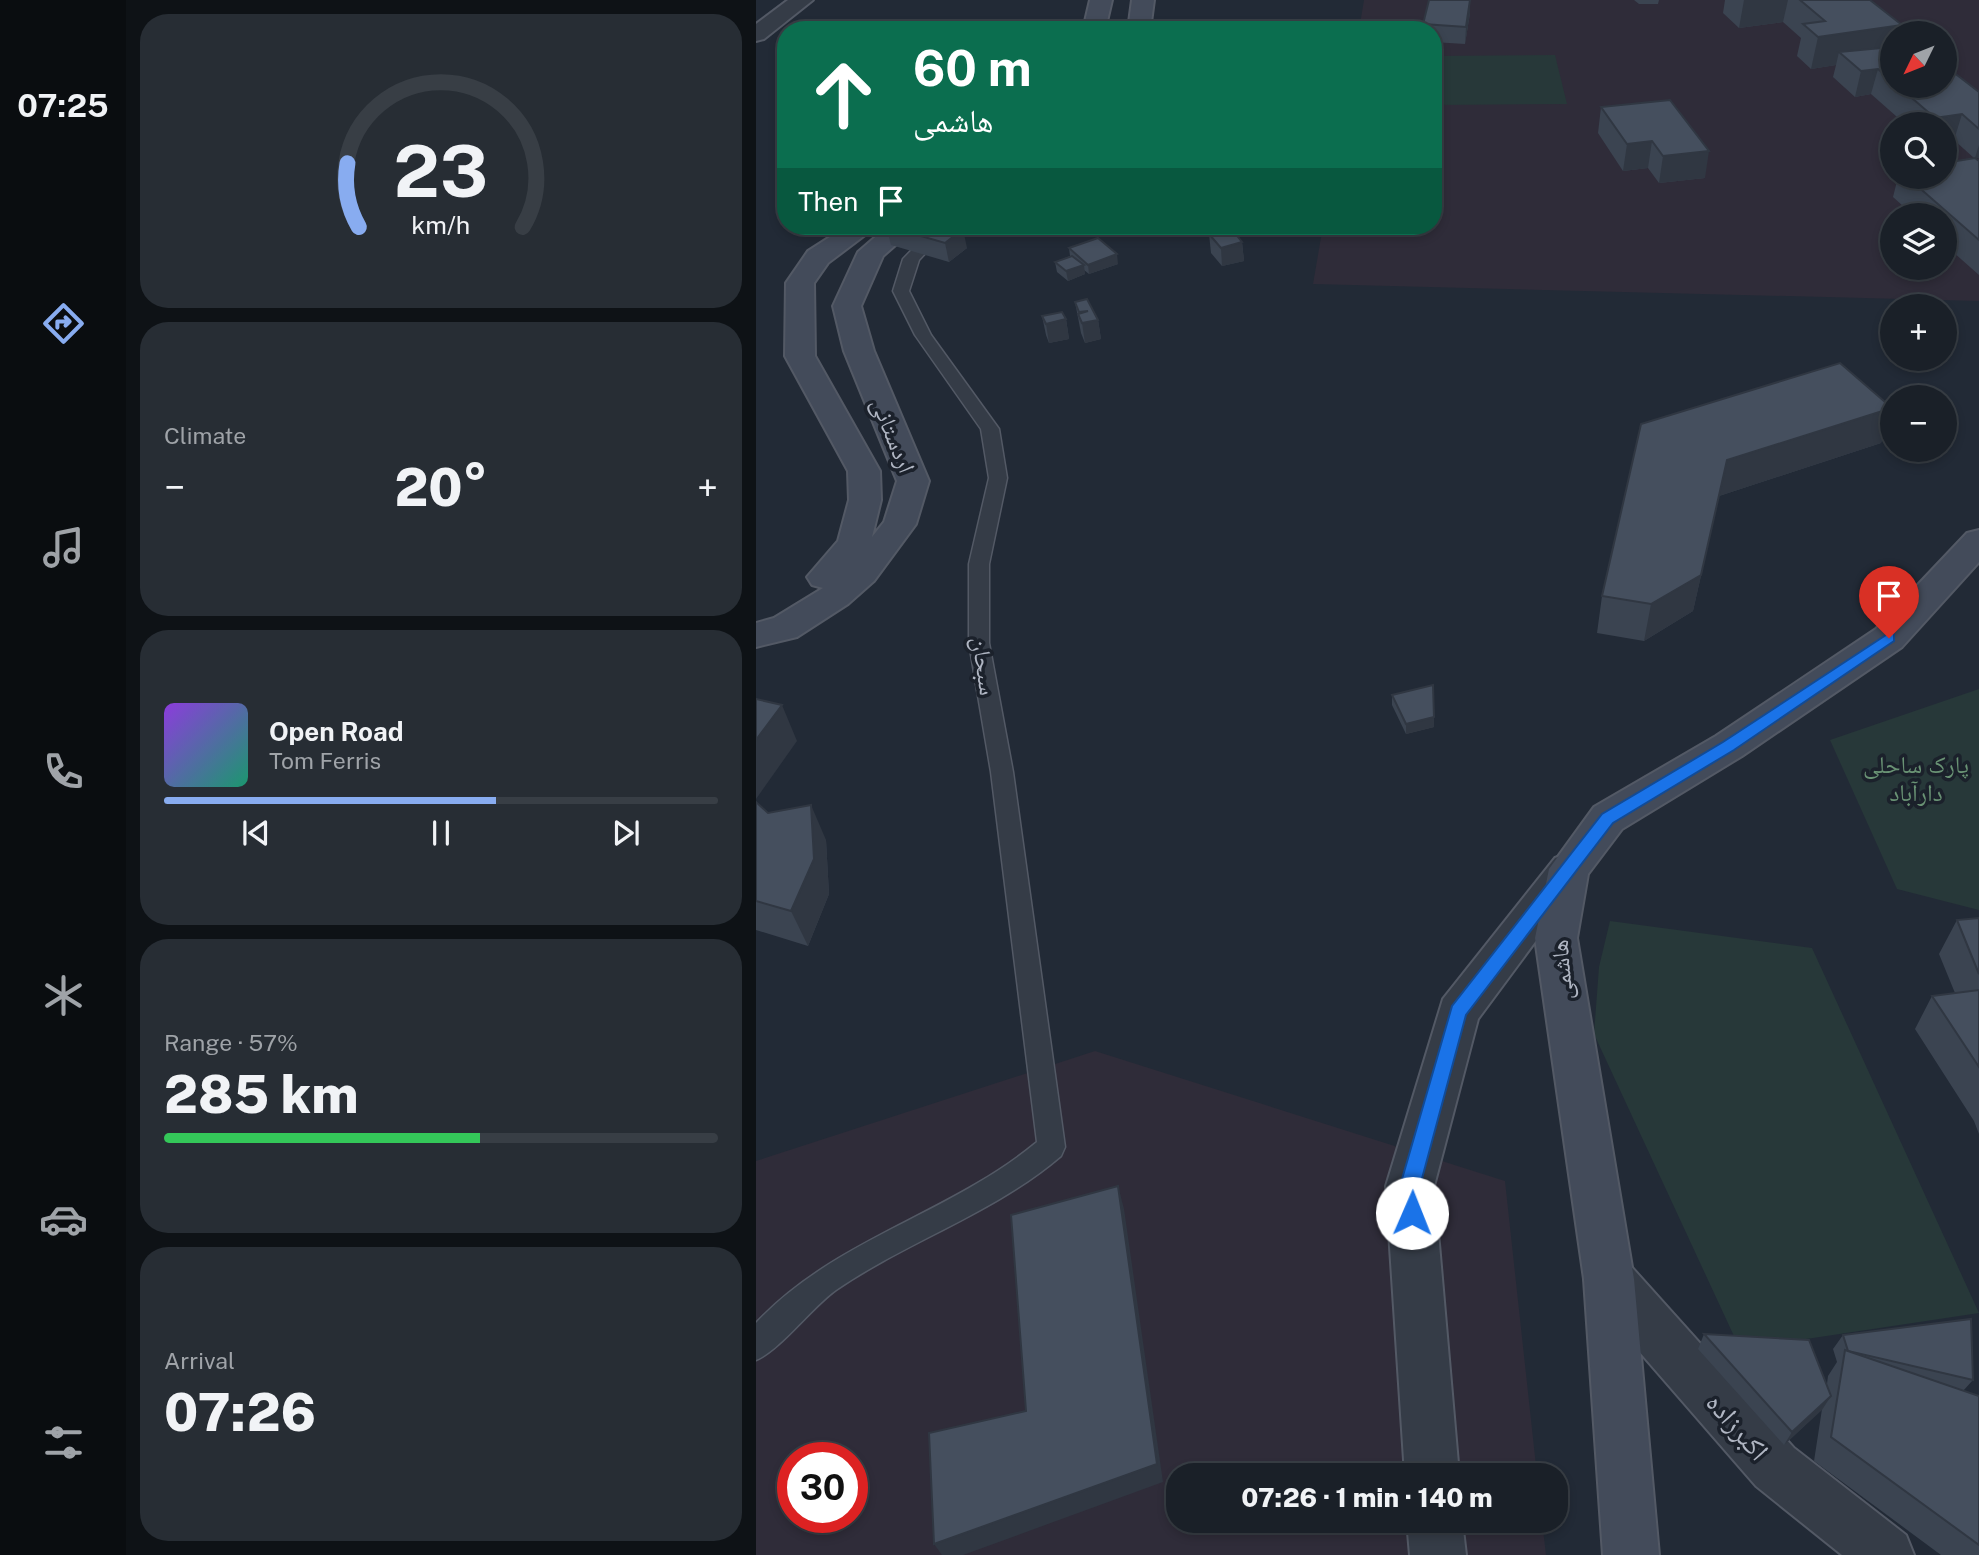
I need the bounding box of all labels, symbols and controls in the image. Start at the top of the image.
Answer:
north arrow [1880,21,1956,98]
map controls [1880,21,1957,462]
text: 60 m [913,39,1032,97]
icon: ahead [798,49,889,140]
text: 07:25 [17,87,109,124]
text: هاشمی [913,102,994,139]
button: search [1880,112,1957,189]
text: 23 [394,128,488,213]
icon: arrive [872,182,910,220]
text: Then [798,186,858,217]
button: layers [1880,203,1957,280]
text: km/h [412,210,470,240]
button: + [1880,294,1957,371]
icon: directions [39,299,88,348]
button: − [1880,385,1957,462]
street label: اردستانی [865,393,922,477]
text: Climate [164,422,246,449]
text: 20° [394,457,488,518]
text: − [164,465,185,510]
text: + [697,465,718,510]
icon: music [39,523,88,572]
pin [1859,566,1919,638]
icon: arrive [1870,577,1908,615]
street label: سبحان [966,635,1003,697]
text: Open Road [269,716,404,747]
icon: phone [39,747,88,796]
text: Tom Ferris [269,747,381,774]
park label: پارک ساحلی دارآباد [1863,750,1969,807]
icon: previous [237,814,275,852]
icon: pause [422,814,460,852]
icon: next [607,814,645,852]
street label: هاشمی [1544,939,1579,1001]
icon: climate [39,971,88,1020]
text: Range · 57% [164,1029,298,1056]
text: 285 km [164,1064,358,1125]
position arrow [1375,1176,1449,1250]
icon: car [39,1195,88,1244]
text: Arrival [164,1347,235,1374]
text: 07:26 [164,1382,316,1443]
street label: اکبرزاده [1700,1386,1776,1466]
icon: filters [39,1418,88,1467]
speed limit sign: 30 [777,1442,868,1533]
text: 07:26 · 1 min · 140 m [1241,1482,1493,1513]

